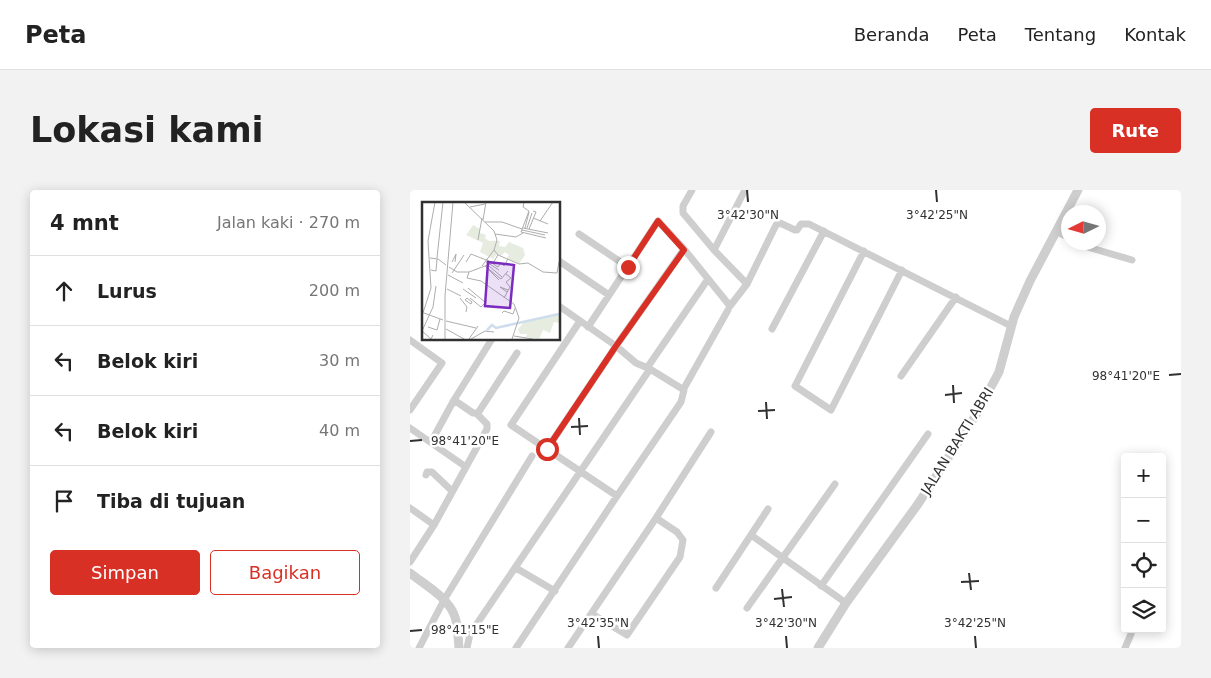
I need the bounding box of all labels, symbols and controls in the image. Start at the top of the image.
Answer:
text: Peta [25,21,87,49]
text: Beranda [854,24,929,45]
text: Peta [957,24,997,45]
text: Tentang [1025,24,1096,45]
text: Kontak [1124,24,1186,45]
button: Rute [1090,108,1181,153]
text: Lokasi kami [30,110,264,150]
inset map [422,202,560,340]
north arrow [1061,205,1106,250]
text: 3°42'30"N [717,208,779,222]
text: 3°42'25"N [906,208,968,222]
text: 4 mnt [50,211,119,235]
text: Jalan kaki · 270 m [217,213,360,232]
route end [617,256,640,279]
icon: ahead [50,277,78,305]
text: Lurus [97,280,157,302]
text: 200 m [309,281,360,300]
icon: left [50,347,78,375]
text: Belok kiri [97,350,198,372]
text: 30 m [319,351,360,370]
text: 98°41'20"E [1092,369,1160,383]
street label: JALAN BAKTI ABRI [917,384,997,498]
icon: left [50,417,78,445]
text: Belok kiri [97,420,198,442]
text: 40 m [319,421,360,440]
text: 98°41'20"E [431,434,499,448]
route start [536,438,559,461]
map controls [1121,453,1166,633]
button: + [1121,453,1166,498]
icon: arrive [50,487,78,515]
text: Tiba di tujuan [97,490,245,512]
button: − [1121,498,1166,543]
button: locate [1121,543,1166,588]
button: Simpan [50,550,200,595]
button: Bagikan [210,550,360,595]
button: layers [1121,588,1166,633]
text: 3°42'35"N [567,616,629,630]
text: 3°42'30"N [755,616,817,630]
text: 3°42'25"N [944,616,1006,630]
text: 98°41'15"E [431,623,499,637]

